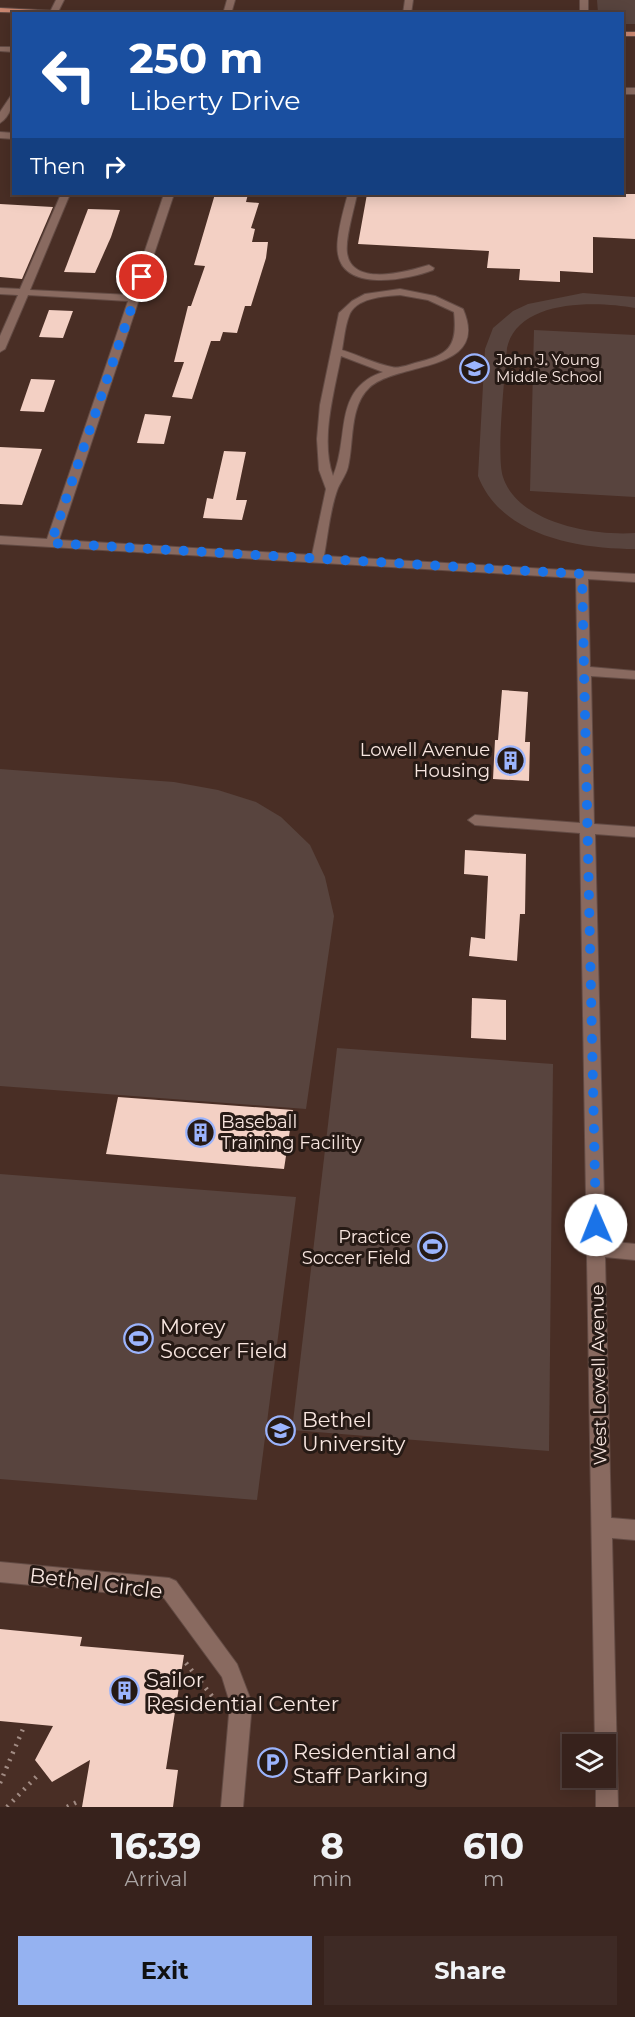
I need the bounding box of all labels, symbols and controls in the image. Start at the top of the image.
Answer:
text: 250 m [129,32,263,84]
icon: left [30,36,108,114]
text: Liberty Drive [129,84,300,117]
icon: right [98,150,131,183]
text: Then [30,153,86,180]
pin [116,251,167,302]
icon: arrive [125,260,158,293]
place label: John J. Young Middle School [495,350,602,386]
school or university icon: John J. Young Middle School [459,352,491,384]
place label: Lowell Avenue Housing [360,739,490,782]
building icon: Lowell Avenue Housing [495,744,527,776]
place label: Baseball Training Facility [221,1111,362,1154]
building icon: Baseball Training Facility [184,1116,216,1148]
position arrow [564,1193,628,1257]
place label: Practice Soccer Field [302,1226,411,1269]
sports icon: Practice Soccer Field [416,1231,448,1263]
street label: West Lowell Avenue [586,1284,612,1466]
place label: Morey Soccer Field [160,1314,287,1363]
sports icon: Morey Soccer Field [123,1322,155,1354]
place label: Bethel University [302,1407,406,1456]
school or university icon: Bethel University [265,1415,297,1447]
street label: Bethel Circle [28,1562,164,1604]
place label: Sailor Residential Center [146,1667,339,1716]
building icon: Sailor Residential Center [109,1675,141,1707]
map controls [562,1734,616,1788]
button: layers [562,1734,616,1788]
place label: Residential and Staff Parking [293,1739,456,1788]
parking icon: Residential and Staff Parking [256,1747,288,1779]
text: 16:39 [111,1824,201,1868]
text: 8 [320,1824,344,1868]
text: 610 [463,1824,524,1868]
text: Arrival [124,1867,188,1891]
text: min [312,1867,352,1891]
text: m [483,1867,504,1891]
button: Exit [18,1936,312,2005]
button: Share [324,1936,617,2005]

